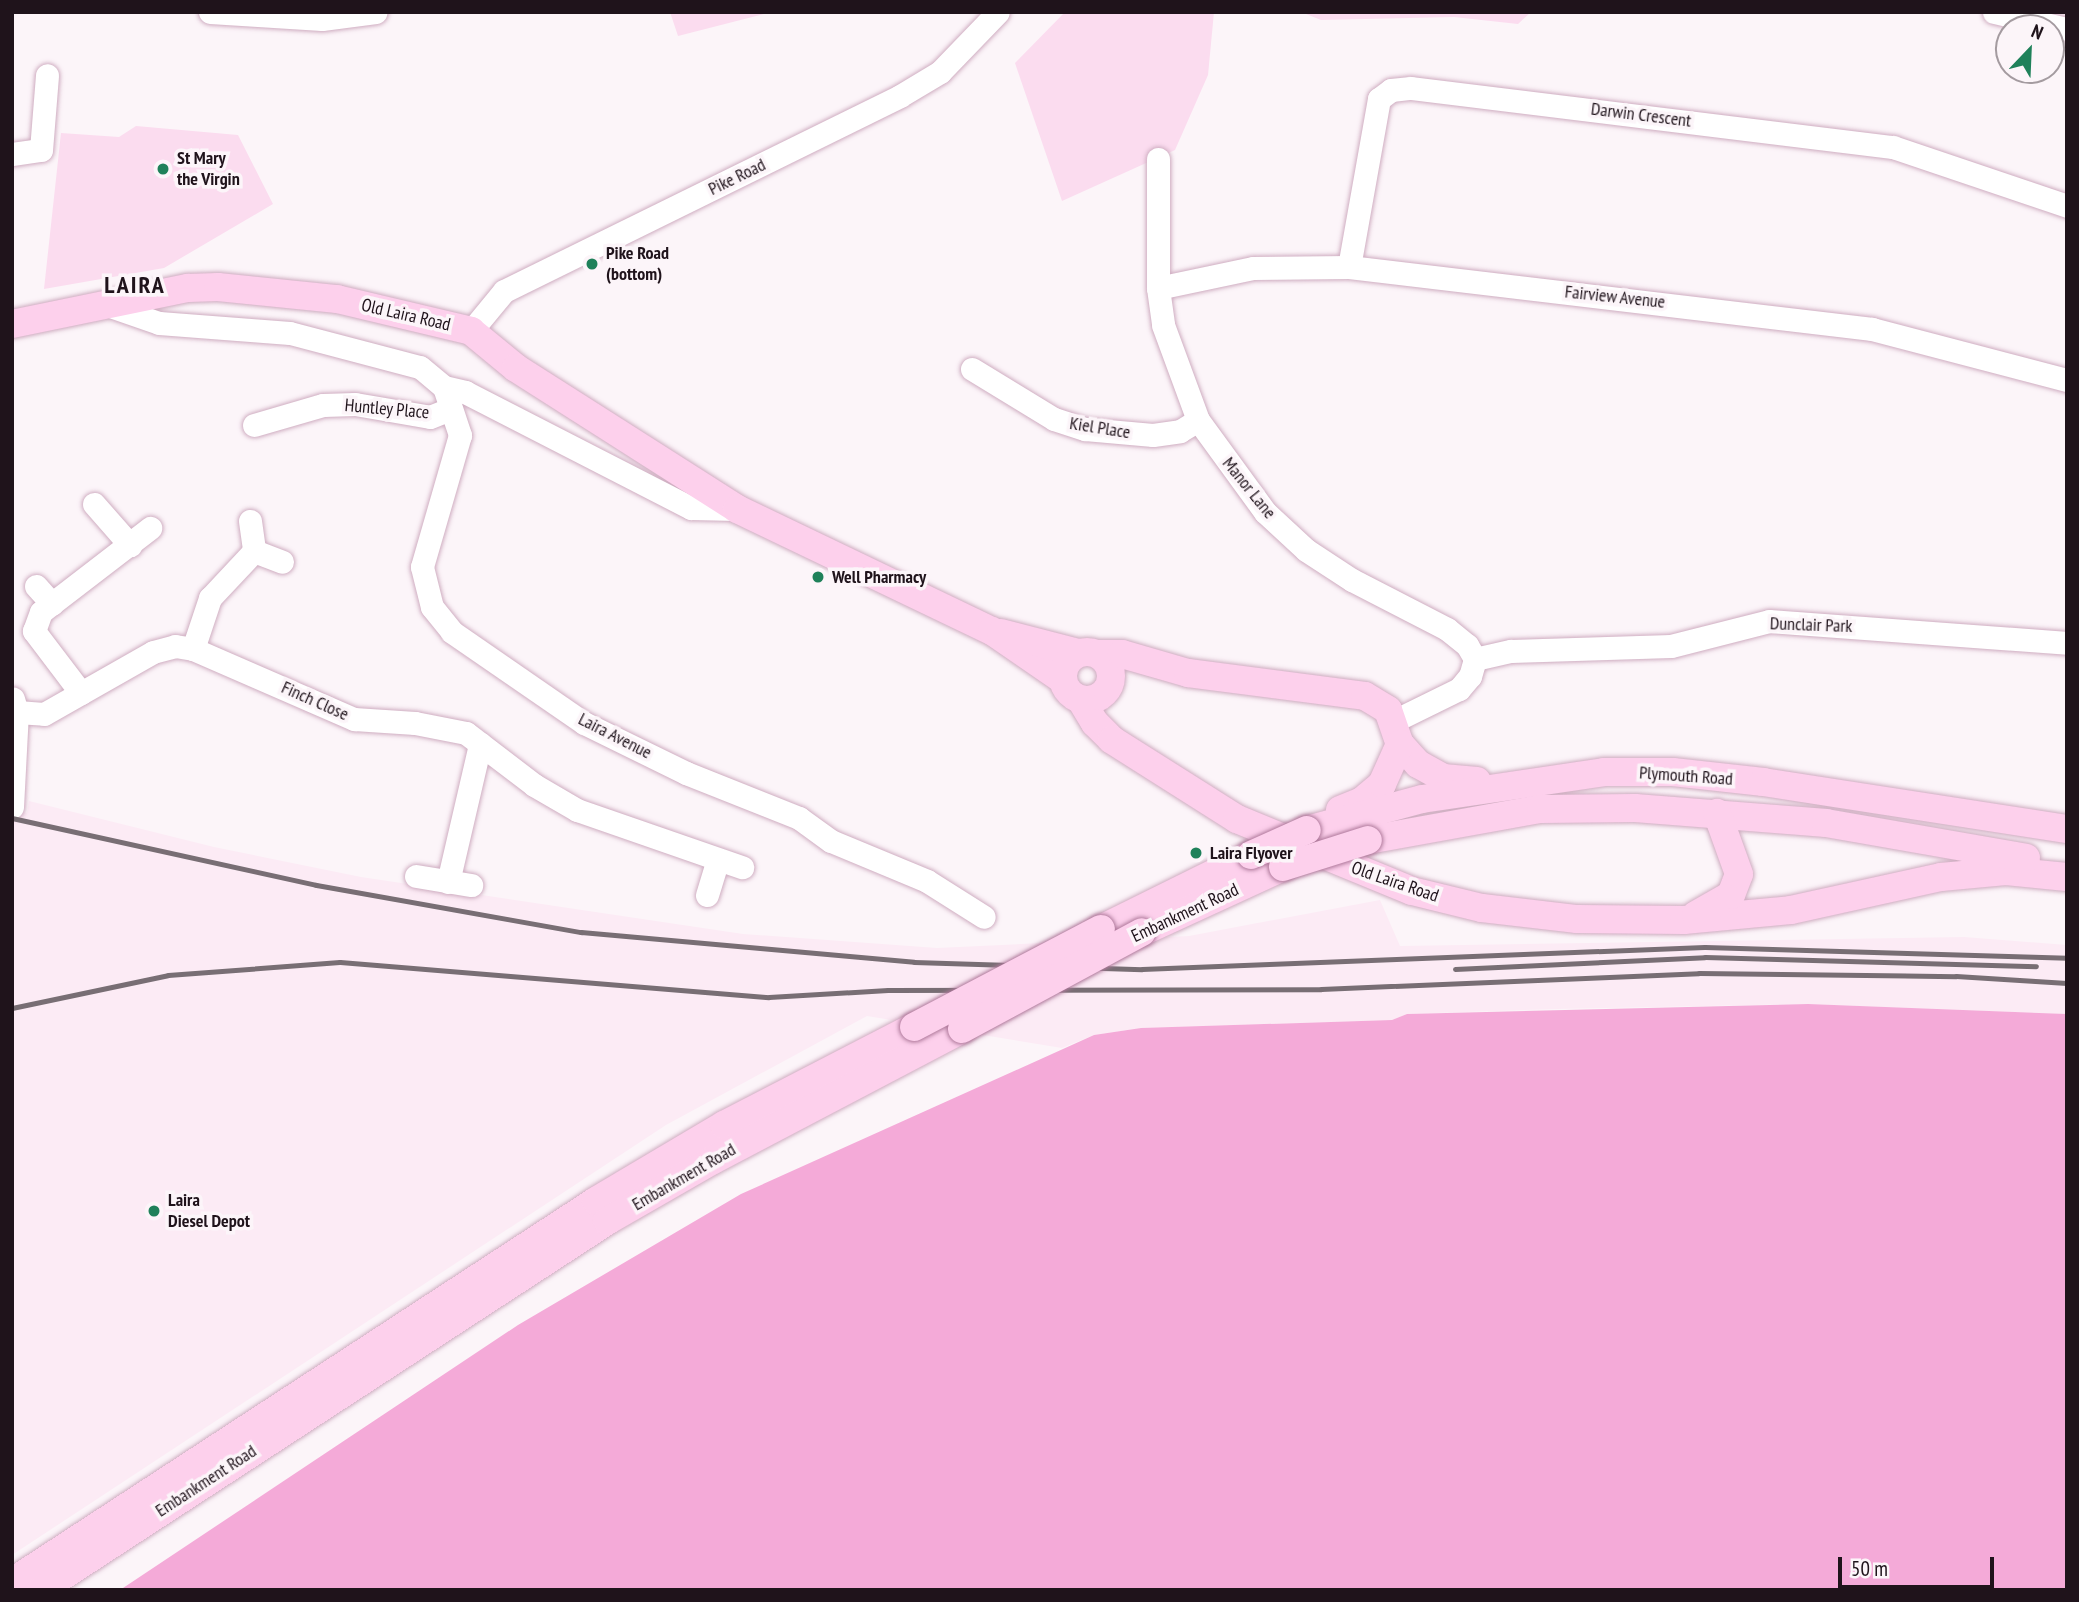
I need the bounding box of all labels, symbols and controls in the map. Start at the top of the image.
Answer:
north arrow [1995,14,2065,84]
text: N [2028,18,2047,45]
street label: Darwin Crescent [1590,98,1692,132]
place label: St Mary the Virgin [177,148,240,190]
street label: Pike Road [705,154,769,200]
marker: St Mary the Virgin [155,161,171,177]
place label: Pike Road (bottom) [606,243,669,286]
marker: Pike Road (bottom) [584,256,600,272]
district label: LAIRA [105,271,165,299]
street label: Fairview Avenue [1563,281,1667,313]
street label: Old Laira Road [359,294,453,336]
street label: Huntley Place [344,395,430,423]
street label: Kiel Place [1068,413,1132,443]
street label: Manor Lane [1218,453,1280,523]
place label: Well Pharmacy [832,566,926,588]
marker: Well Pharmacy [810,569,826,585]
street label: Dunclair Park [1769,613,1853,637]
street label: Finch Close [278,677,352,725]
street label: Laira Avenue [575,708,655,764]
street label: Plymouth Road [1638,762,1734,790]
place label: Laira Flyover [1210,842,1292,864]
marker: Laira Flyover [1188,845,1204,861]
street label: Old Laira Road [1349,857,1441,907]
street label: Embankment Road [1128,879,1242,947]
street label: Embankment Road [628,1139,740,1215]
place label: Laira Diesel Depot [168,1190,250,1232]
marker: Laira Diesel Depot [146,1203,162,1219]
street label: Embankment Road [152,1440,260,1522]
scale bar [1841,1542,1997,1586]
text: 50 m [1851,1555,1888,1582]

